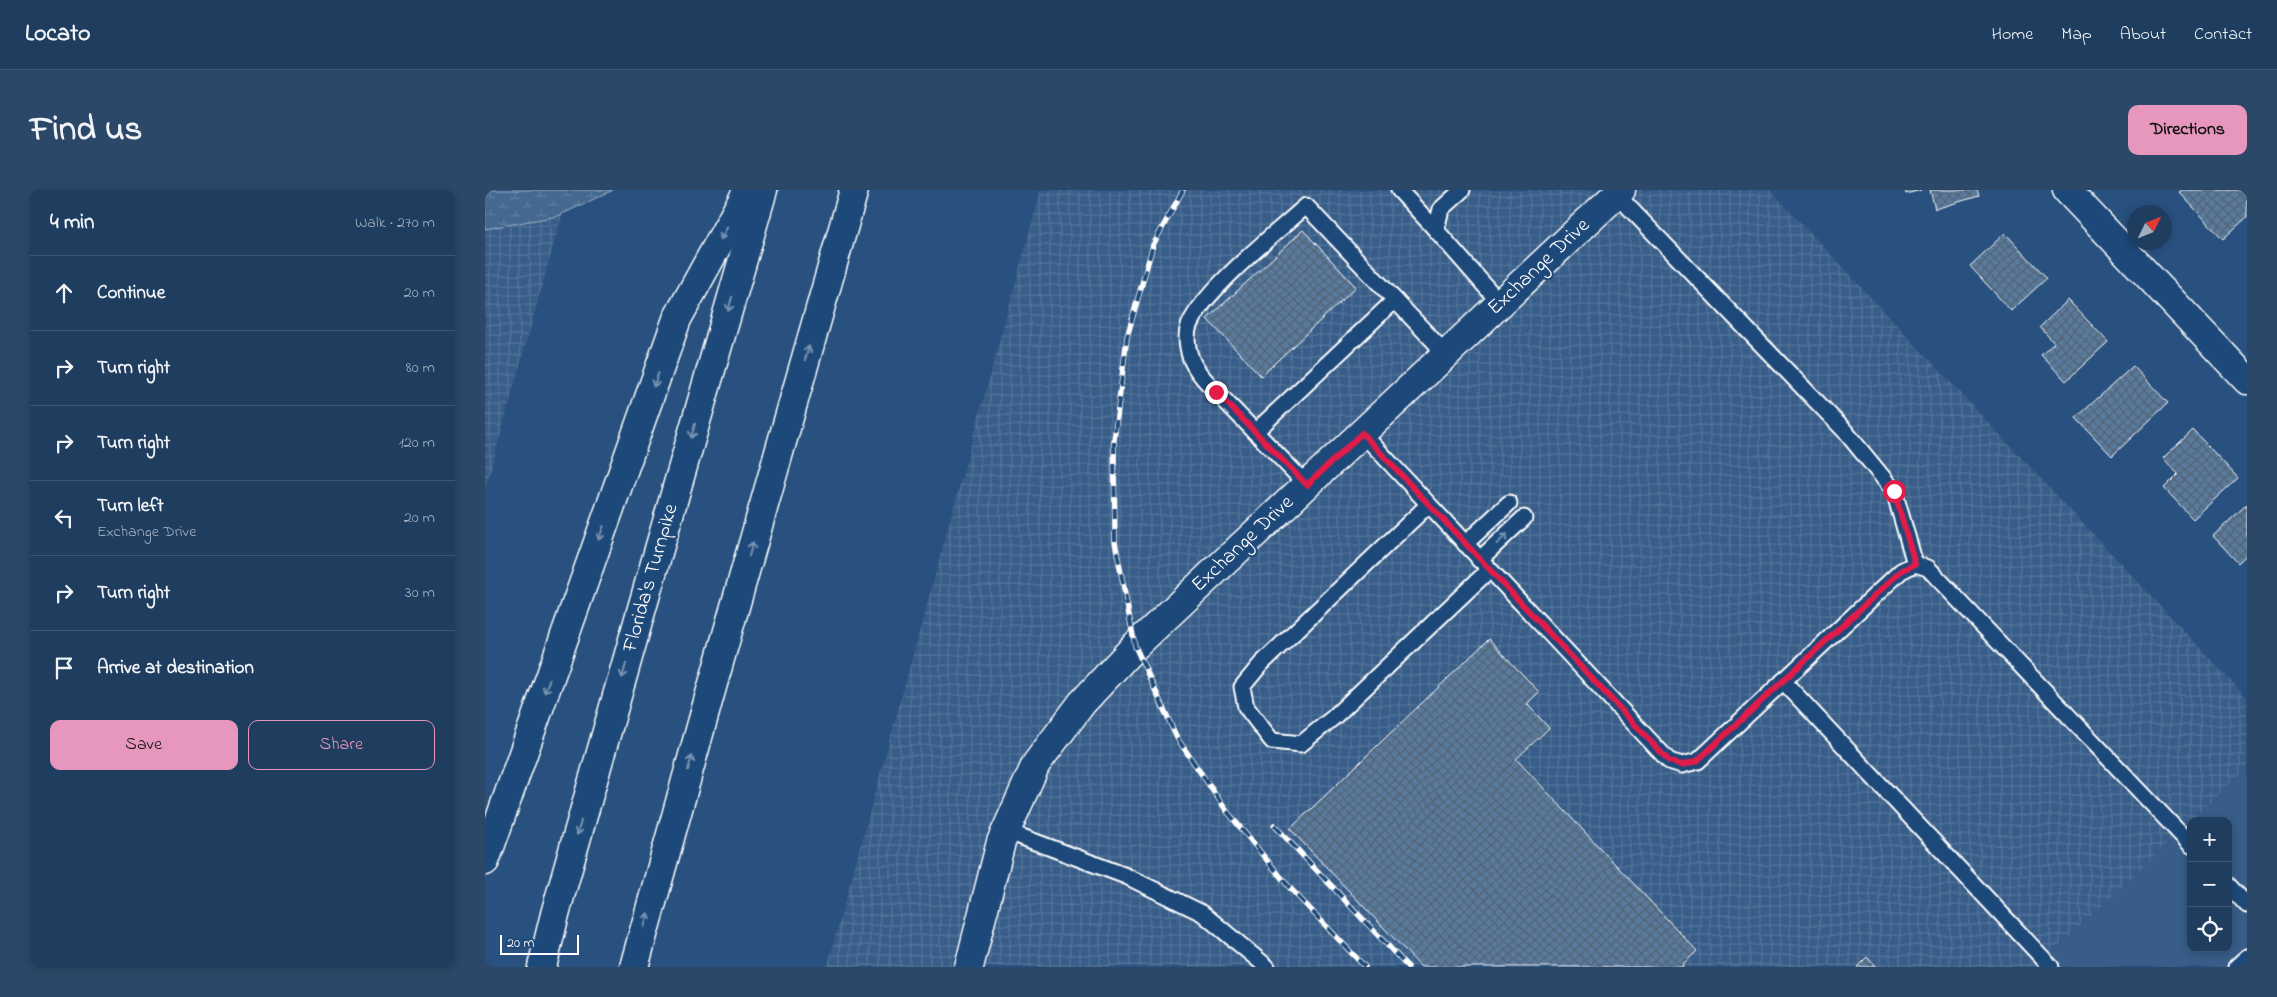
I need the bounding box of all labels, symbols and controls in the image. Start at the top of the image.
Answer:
text: Locato [25,17,91,52]
text: Home [1992,22,2033,48]
text: Map [2061,22,2092,48]
text: About [2120,22,2166,48]
text: Contact [2194,22,2252,48]
text: Find us [30,105,142,156]
button: Directions [2128,105,2247,155]
north arrow [2127,205,2172,250]
text: 4 min [50,208,94,238]
text: Walk · 270 m [355,211,435,235]
street label: Exchange Drive [1481,211,1599,324]
one-way arrow [719,225,729,239]
icon: ahead [50,279,78,307]
text: Continue [97,280,165,307]
text: 20 m [404,281,435,305]
one-way arrow [725,296,735,312]
one-way arrow [803,346,813,362]
icon: right [50,354,78,382]
text: Turn right [97,355,170,382]
text: 80 m [406,356,435,380]
one-way arrow [651,371,660,387]
route end [1205,381,1228,404]
one-way arrow [688,423,698,439]
icon: right [50,429,78,457]
text: Turn right [97,430,170,457]
text: 120 m [399,431,435,455]
route start [1883,480,1906,503]
street label: Exchange Drive [1185,488,1303,601]
text: Turn left [97,493,164,520]
street label: Florida's Turnpike [615,500,687,657]
icon: left [50,504,78,532]
text: 20 m [404,506,435,530]
text: Exchange Drive [97,520,196,544]
one-way arrow [596,524,606,540]
one-way arrow [1495,533,1508,545]
one-way arrow [747,541,756,557]
icon: right [50,579,78,607]
text: Turn right [97,580,170,607]
text: 30 m [405,581,435,605]
icon: arrive [50,654,78,682]
text: Arrive at destination [97,655,254,682]
one-way arrow [618,663,628,679]
one-way arrow [542,678,551,693]
button: Save [50,720,238,770]
button: Share [248,720,435,770]
one-way arrow [686,756,695,772]
map controls [2187,817,2232,952]
button: + [2187,817,2232,862]
one-way arrow [574,819,584,835]
button: − [2187,862,2232,907]
button: locate [2187,907,2232,952]
one-way arrow [642,912,652,928]
scale bar [500,932,579,955]
text: 20 m [507,933,534,954]

